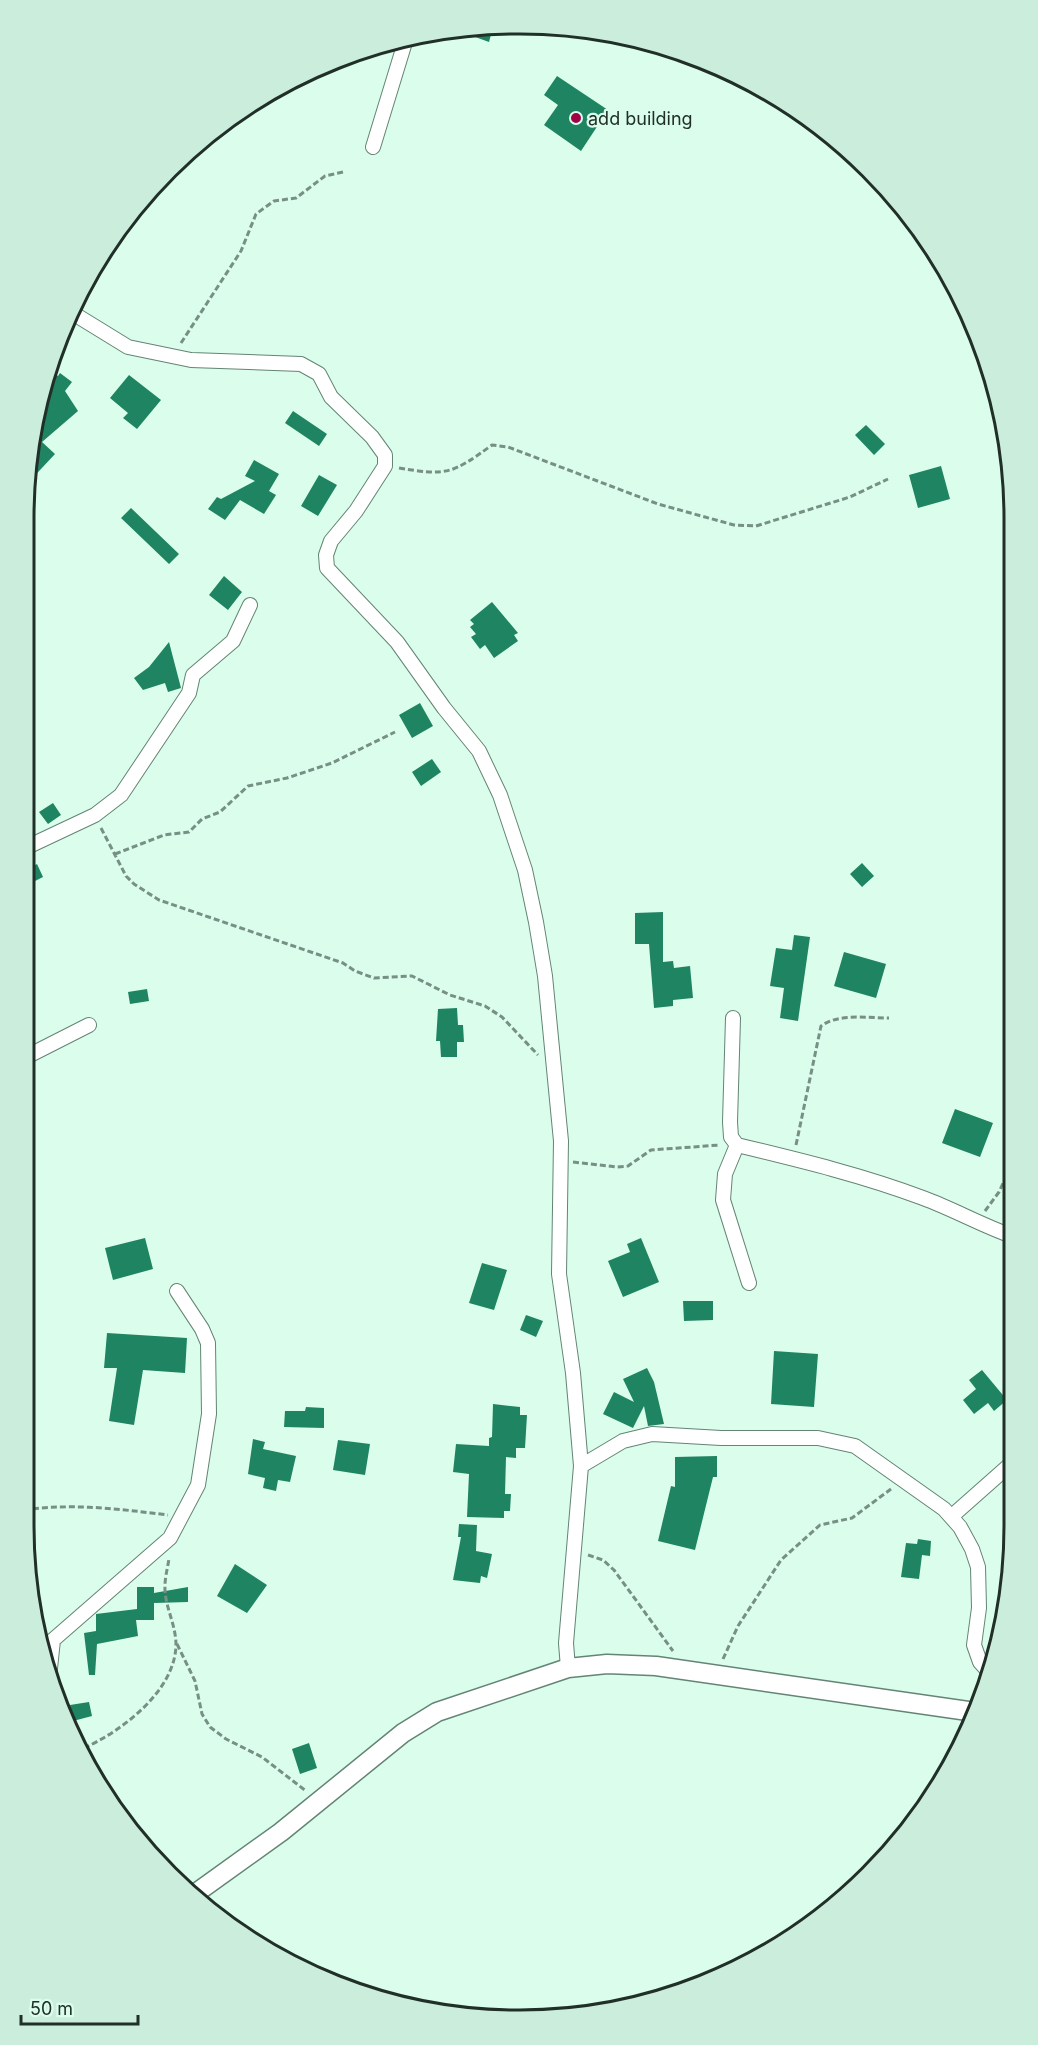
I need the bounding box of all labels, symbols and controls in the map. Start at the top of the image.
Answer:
place label: add building [588,108,693,129]
marker: add building [569,111,583,125]
scale bar [21,1988,138,2026]
text: 50 m [30,1998,73,2019]

